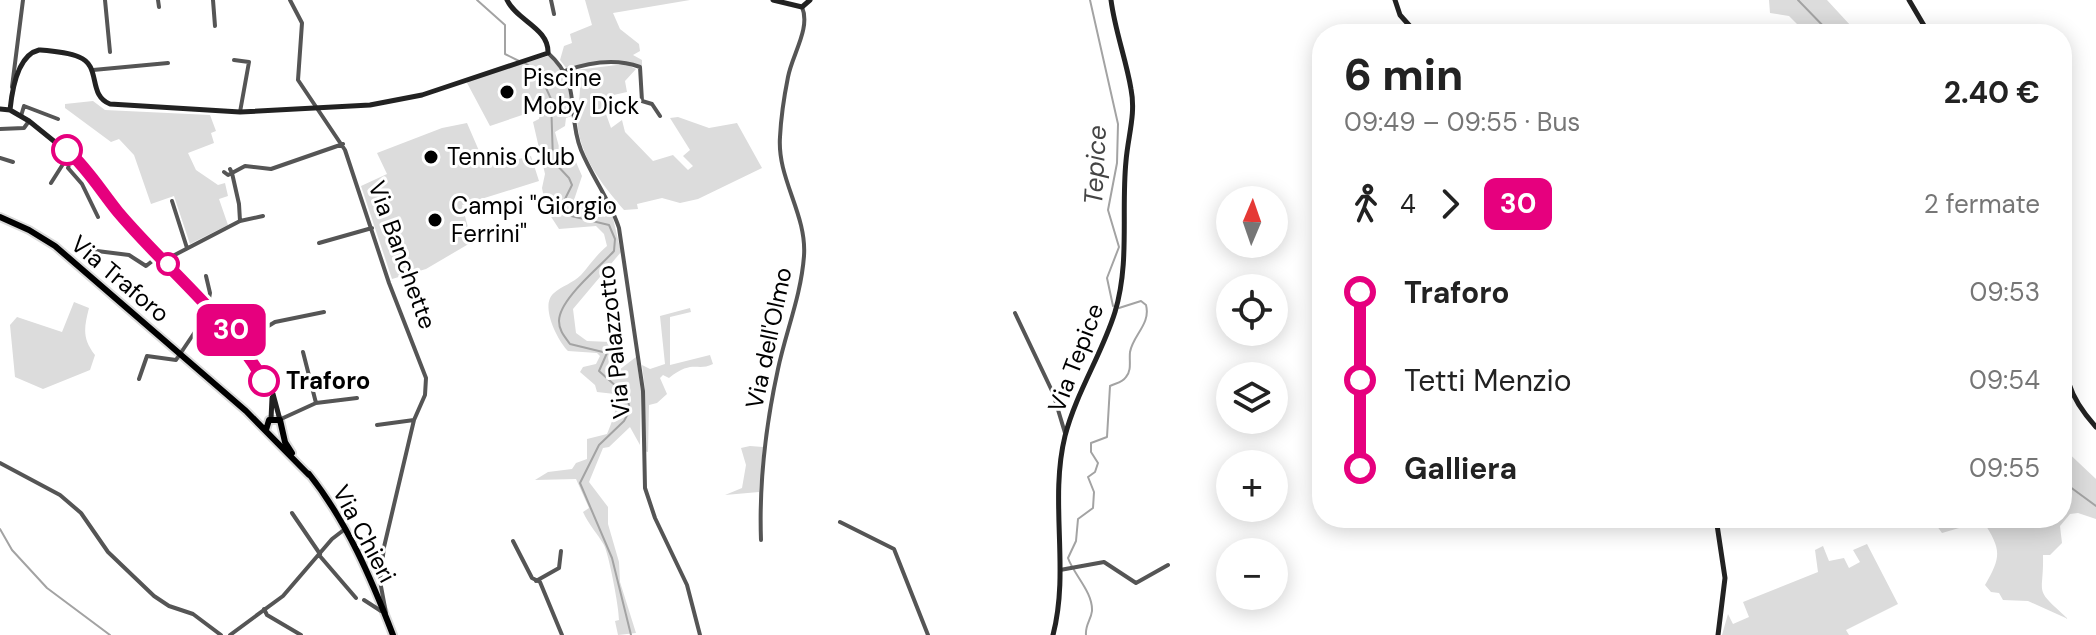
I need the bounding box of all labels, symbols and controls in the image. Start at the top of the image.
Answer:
text: 6 min [1344,46,1463,104]
place label: Piscine Moby Dick [523,62,639,121]
text: 2.40 € [1944,73,2040,112]
marker: Piscine Moby Dick [498,83,516,101]
text: 09:49 – 09:55 · Bus [1344,105,1580,139]
water label: Tepice [1076,124,1114,206]
unlabelled marker [52,135,82,165]
place label: Tennis Club [447,141,575,172]
marker: Tennis Club [422,148,440,166]
street label: Via Banchette [361,176,444,333]
icon: walk [1344,182,1388,226]
icon: forward [1428,182,1472,226]
text: 30 [1500,185,1536,222]
north arrow [1216,186,1288,258]
map controls [1216,186,1288,610]
text: 4 [1400,187,1416,221]
text: 2 fermate [1924,187,2040,221]
place label: Campi "Giorgio Ferrini" [451,190,617,249]
marker: Campi "Giorgio Ferrini" [426,211,444,229]
street label: Via Traforo [64,228,176,329]
unlabelled marker [157,253,179,275]
street label: Via Palazzotto [590,264,637,421]
street label: Via dell'Olmo [738,264,799,412]
text: Traforo [1404,273,1510,312]
button: locate [1216,274,1288,346]
text: 09:53 [1969,275,2040,309]
street label: Via Tepice [1041,299,1110,417]
line badge: 30 [195,304,267,356]
text: 30 [213,311,249,348]
text: Tetti Menzio [1404,361,1572,400]
button: layers [1216,362,1288,434]
text: 09:54 [1969,363,2040,397]
place label: Traforo [286,365,370,396]
marker: Traforo [249,366,279,396]
text: Galliera [1404,449,1517,488]
button: + [1216,450,1288,522]
text: 09:55 [1969,451,2040,485]
street label: Via Chieri [326,480,403,588]
button: − [1216,538,1288,610]

